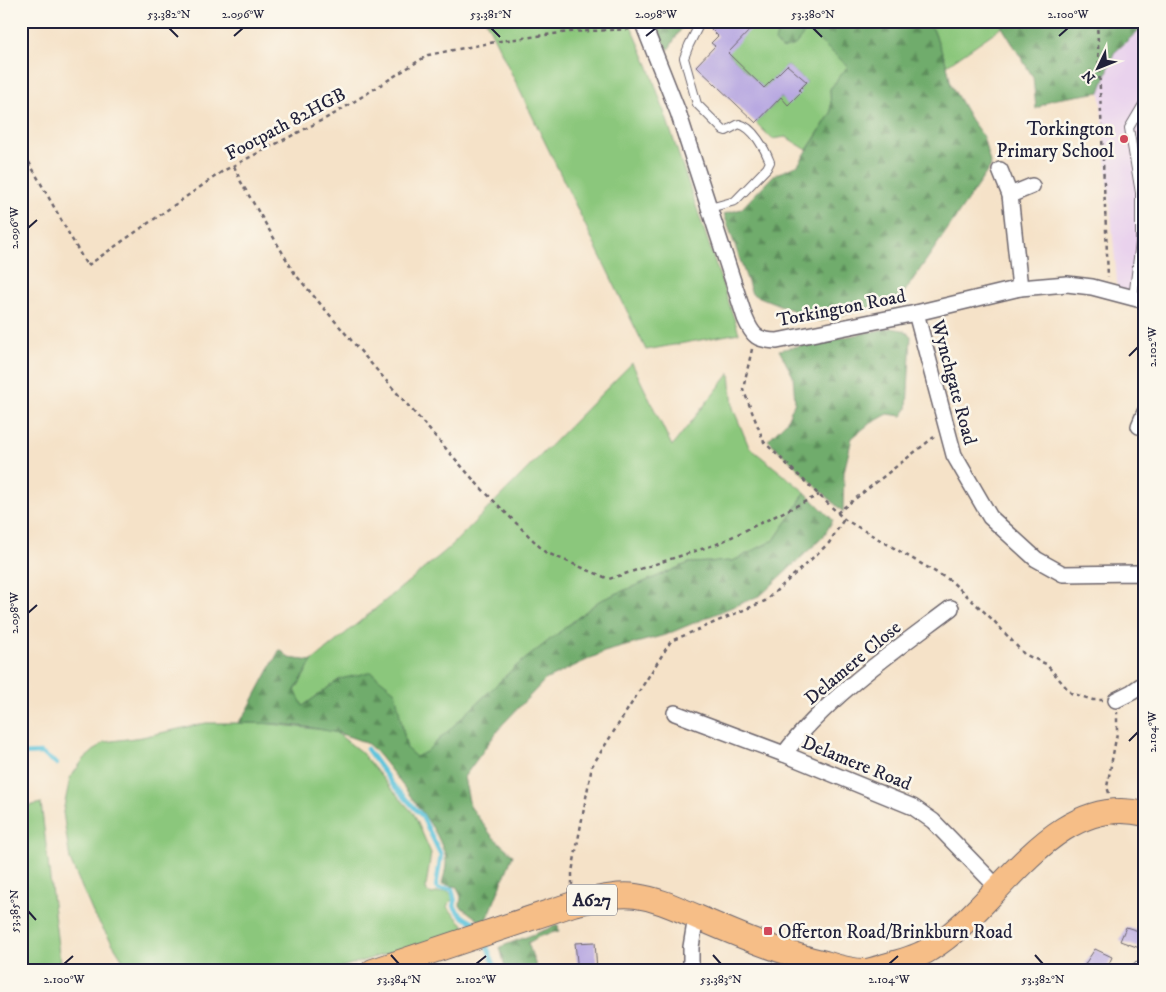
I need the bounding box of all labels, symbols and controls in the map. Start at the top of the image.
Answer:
text: 53.382°N [147,7,191,22]
text: 2.096°W [222,7,265,22]
text: 53.381°N [470,7,512,22]
text: 2.098°W [635,7,678,22]
text: 53.380°N [791,7,835,22]
text: 2.100°W [1047,7,1090,22]
north arrow [1074,42,1124,92]
text: N [1078,65,1100,87]
street label: Footpath 82HGB [222,83,350,166]
place label: Torkington Primary School [996,118,1114,163]
marker: Torkington Primary School [1118,133,1130,145]
text: 2.096°W [7,206,22,249]
street label: Torkington Road [775,285,908,332]
street label: Wynchgate Road [926,316,981,448]
text: 2.102°W [1145,326,1160,367]
text: 2.098°W [7,591,22,634]
street label: Delamere Close [800,616,906,710]
text: 2.104°W [1145,710,1160,753]
street label: Delamere Road [798,731,915,796]
road number: A627 [567,884,617,916]
text: 53.385°N [7,889,22,933]
place label: Offerton Road/Brinkburn Road [778,921,1013,944]
marker: Offerton Road/Brinkburn Road [762,925,774,937]
text: 2.100°W [43,972,86,987]
text: 53.384°N [377,972,421,987]
text: 2.102°W [456,972,497,987]
text: 53.383°N [700,972,742,987]
text: 2.104°W [868,972,911,987]
text: 53.382°N [1021,972,1065,987]

